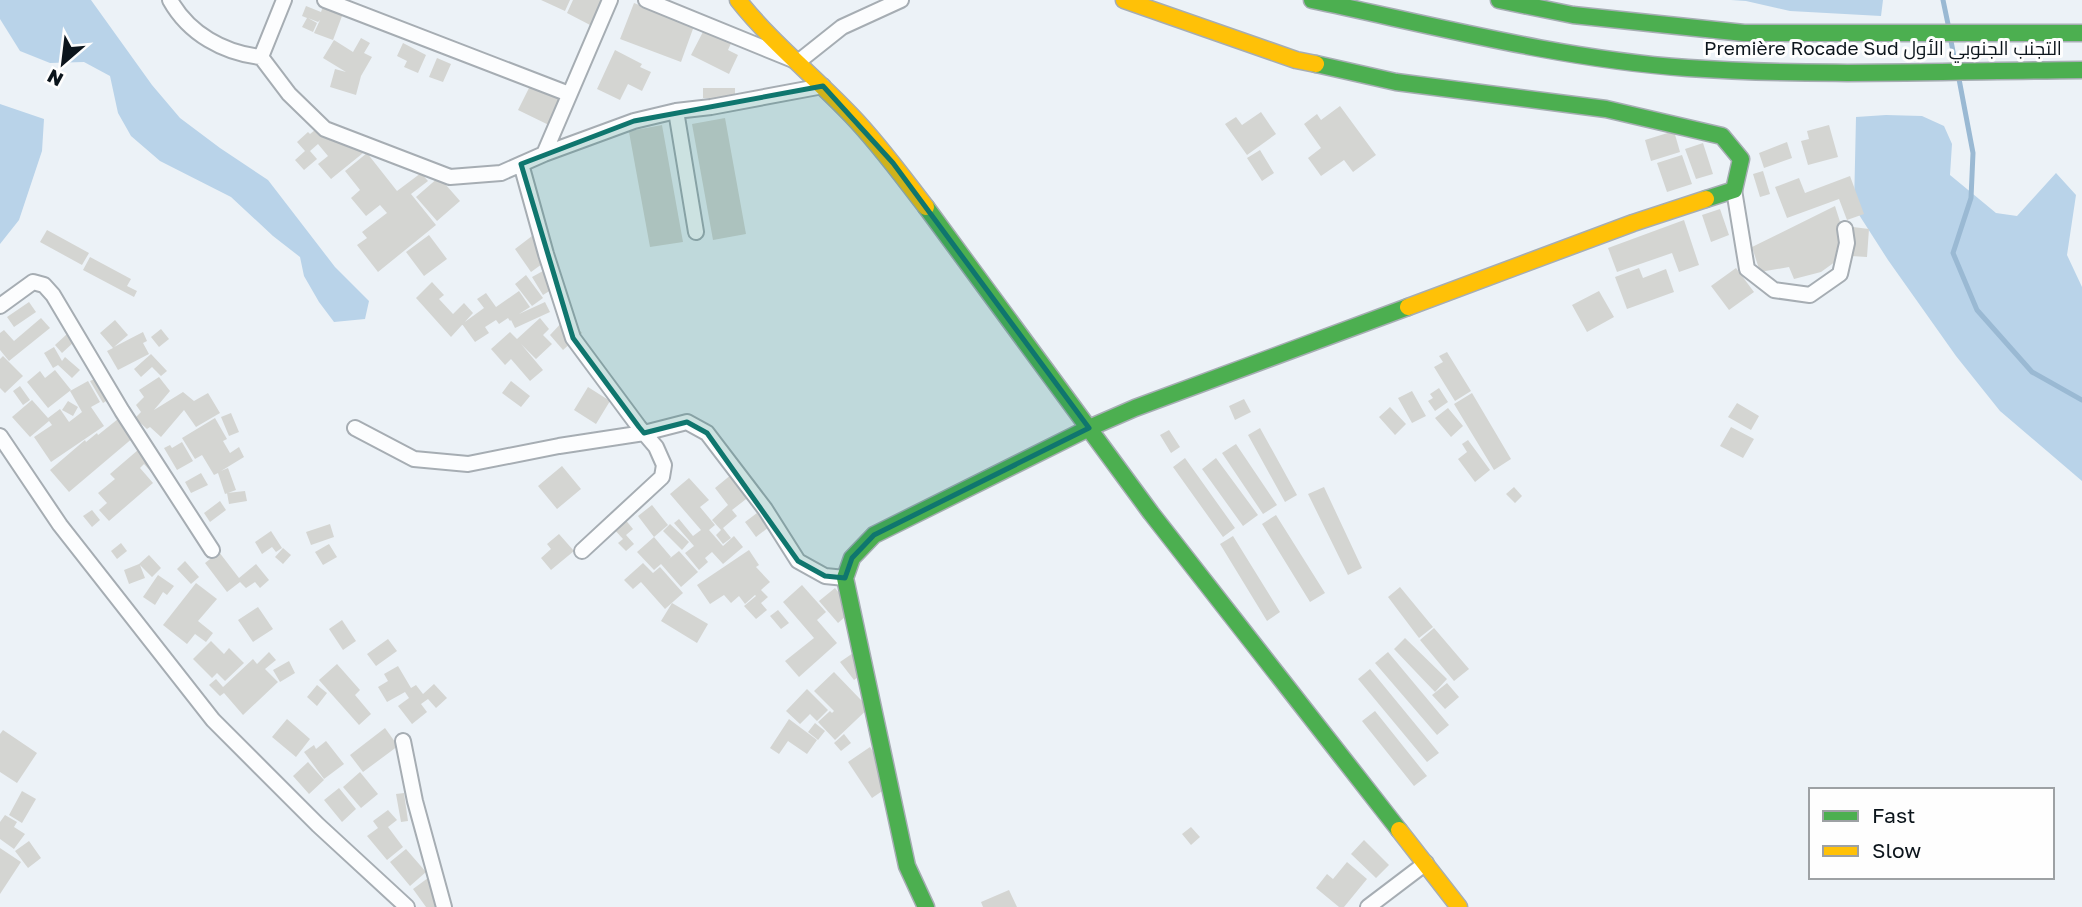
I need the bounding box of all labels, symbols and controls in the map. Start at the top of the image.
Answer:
north arrow [28,28,98,98]
street label: Première Rocade Sud التجنب الجنوبي الأول [1704,36,2062,63]
text: N [43,65,67,92]
legend [1809,788,2054,879]
text: Fast [1872,802,1915,828]
text: Slow [1872,837,1921,863]

